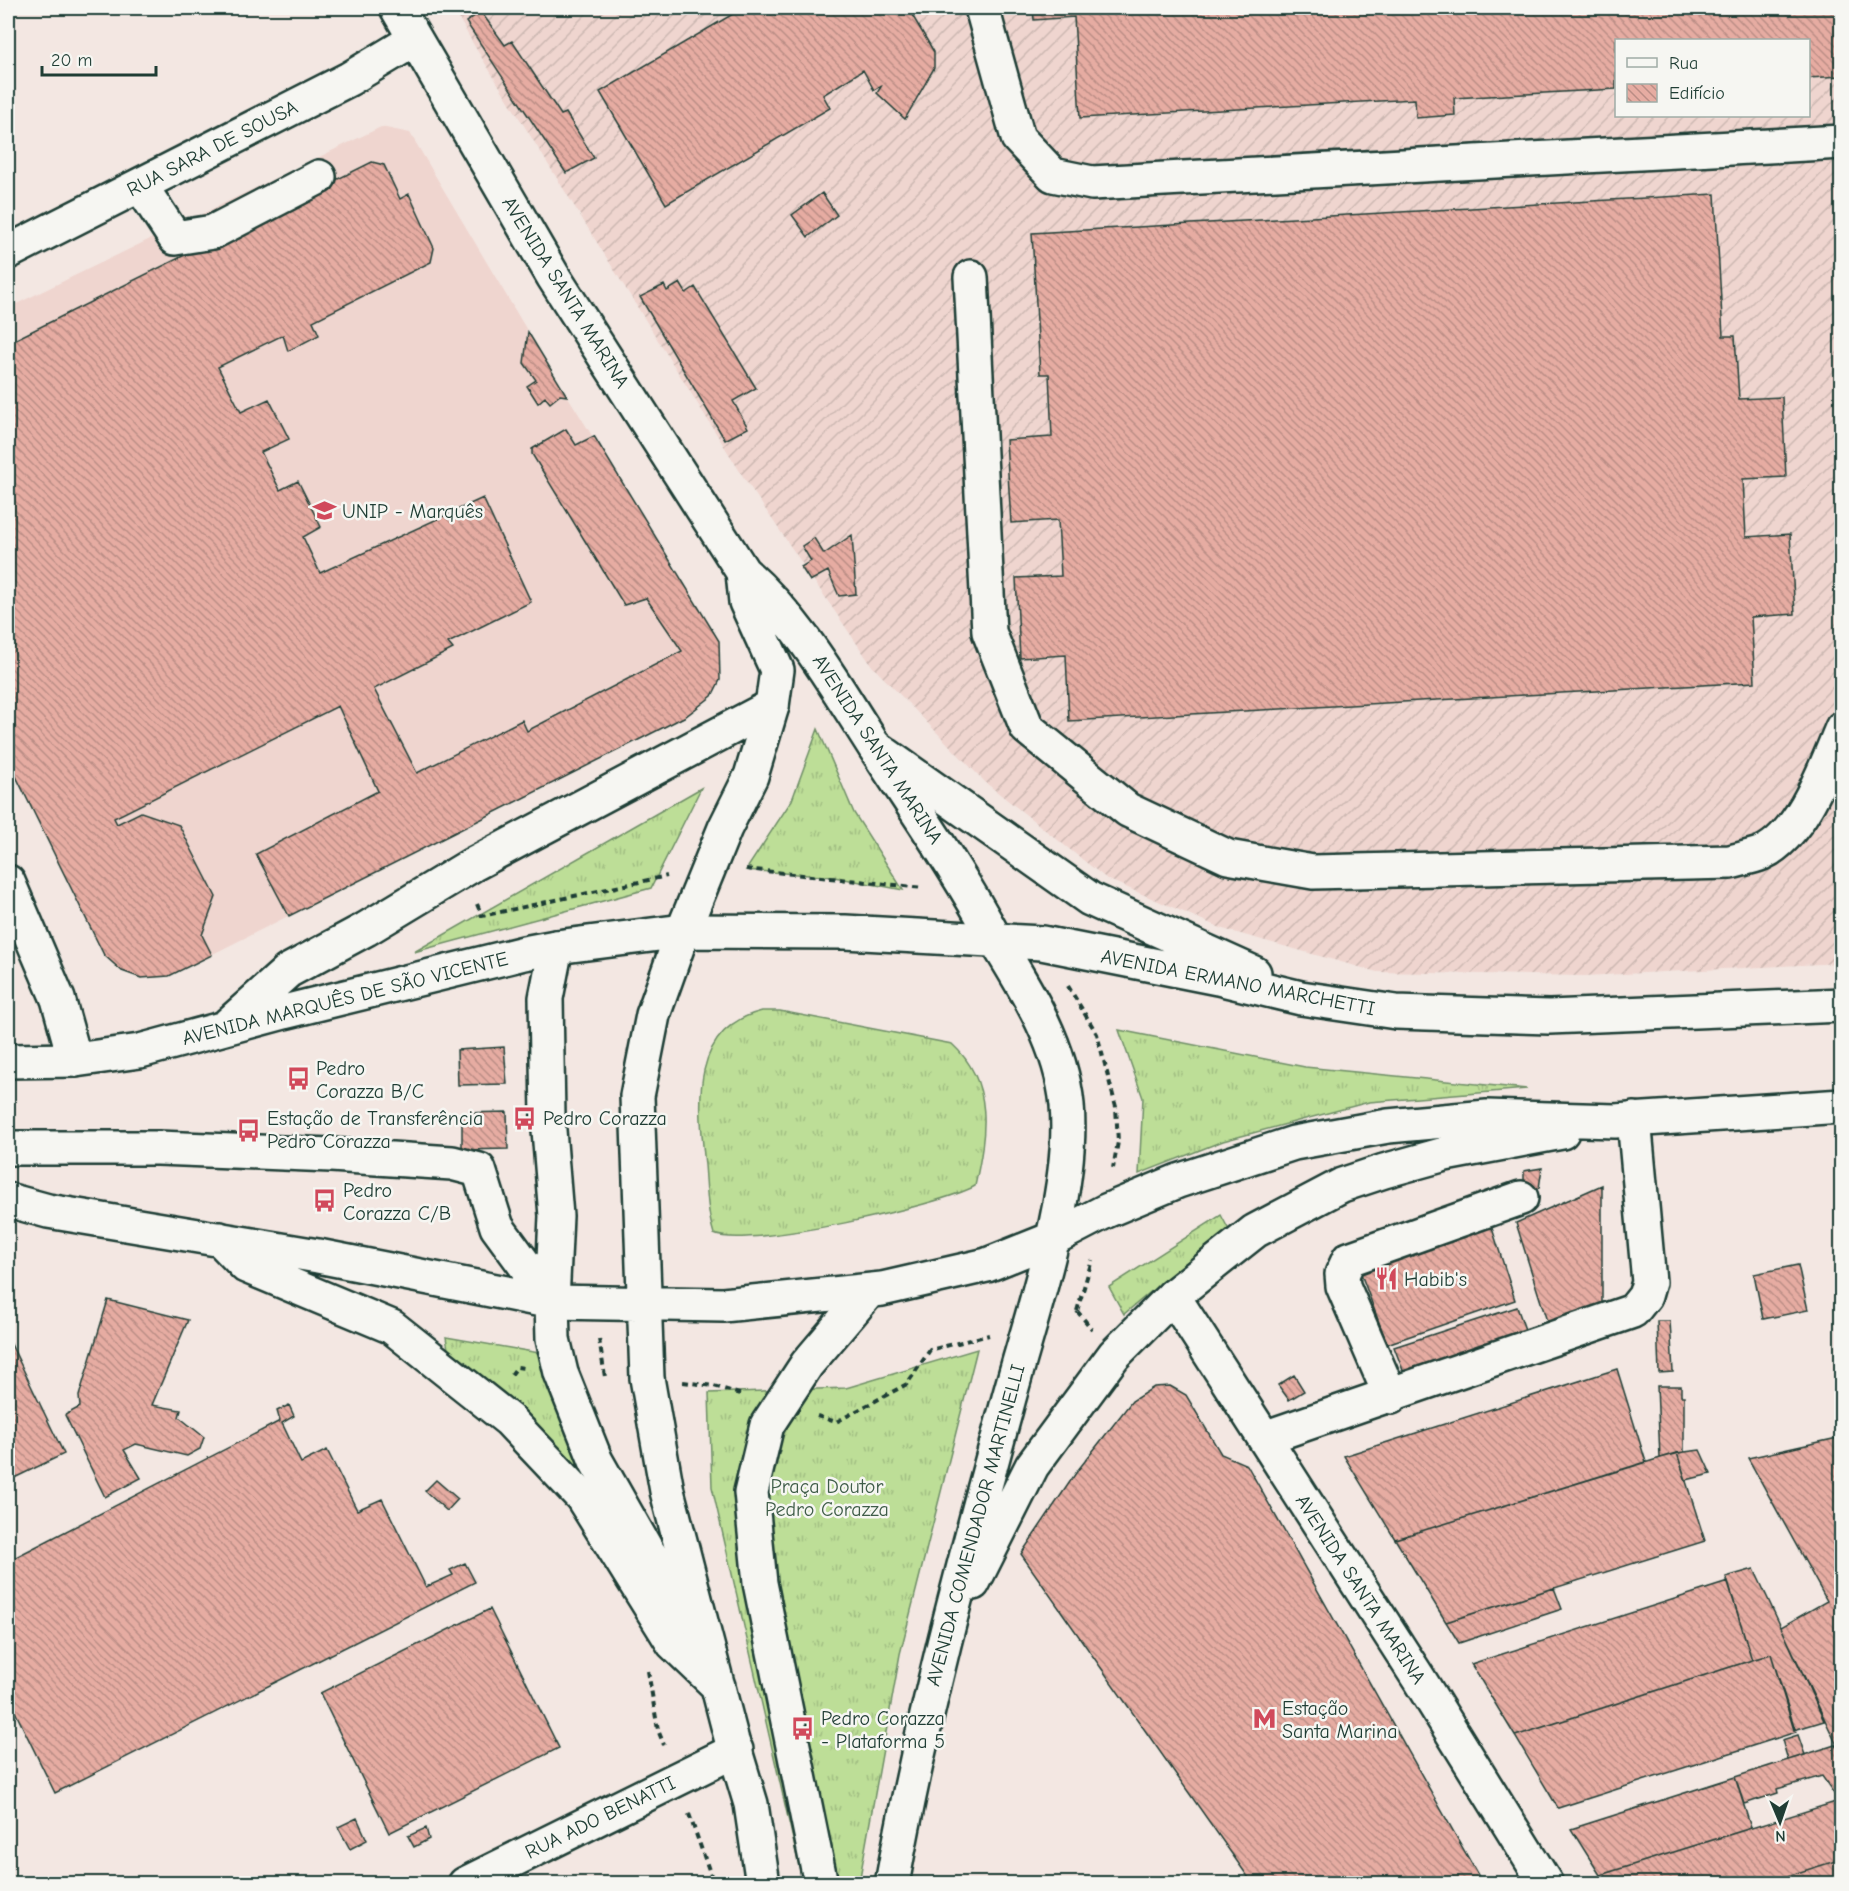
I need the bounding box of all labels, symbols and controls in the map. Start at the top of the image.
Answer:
scale bar [42,39,156,77]
legend [1615,39,1810,117]
text: 20 m [51,50,92,71]
text: Rua [1669,53,1698,74]
text: Edifício [1669,83,1725,104]
street label: RUA SARA DE SOUSA [123,95,302,201]
street label: AVENIDA SANTA MARINA [497,192,634,392]
school or university icon: UNIP - Marquês [311,498,337,524]
place label: UNIP - Marquês [342,500,483,523]
street label: AVENIDA SANTA MARINA [808,650,948,849]
street label: AVENIDA ERMANO MARCHETTI [1099,945,1377,1020]
street label: AVENIDA MARQUÊS DE SÃO VICENTE [180,947,510,1050]
place label: Pedro Corazza B/C [316,1057,424,1103]
bus stop icon: Pedro Corazza B/C [285,1066,311,1092]
bus stop icon: Pedro Corazza [512,1105,538,1131]
place label: Estação de Transferência Pedro Corazza [267,1107,483,1153]
place label: Pedro Corazza [543,1107,667,1130]
bus stop icon: Estação de Transferência Pedro Corazza [236,1117,262,1143]
place label: Pedro Corazza C/B [343,1179,451,1225]
bus stop icon: Pedro Corazza C/B [312,1188,338,1214]
restaurant icon: Habib's [1373,1266,1399,1292]
place label: Habib's [1404,1268,1467,1291]
street label: AVENIDA COMENDADOR MARTINELLI [921,1362,1030,1689]
park label: Praça Doutor Pedro Corazza [765,1475,889,1521]
street label: AVENIDA SANTA MARINA [1291,1490,1431,1689]
place label: Estação Santa Marina [1282,1697,1398,1743]
metro station icon: Estação Santa Marina [1251,1706,1277,1732]
place label: Pedro Corazza - Plataforma 5 [821,1707,945,1753]
bus stop icon: Pedro Corazza - Plataforma 5 [790,1716,816,1742]
street label: RUA ADO BENATTI [521,1771,679,1864]
north arrow [1750,1792,1810,1852]
text: N [1775,1827,1786,1845]

